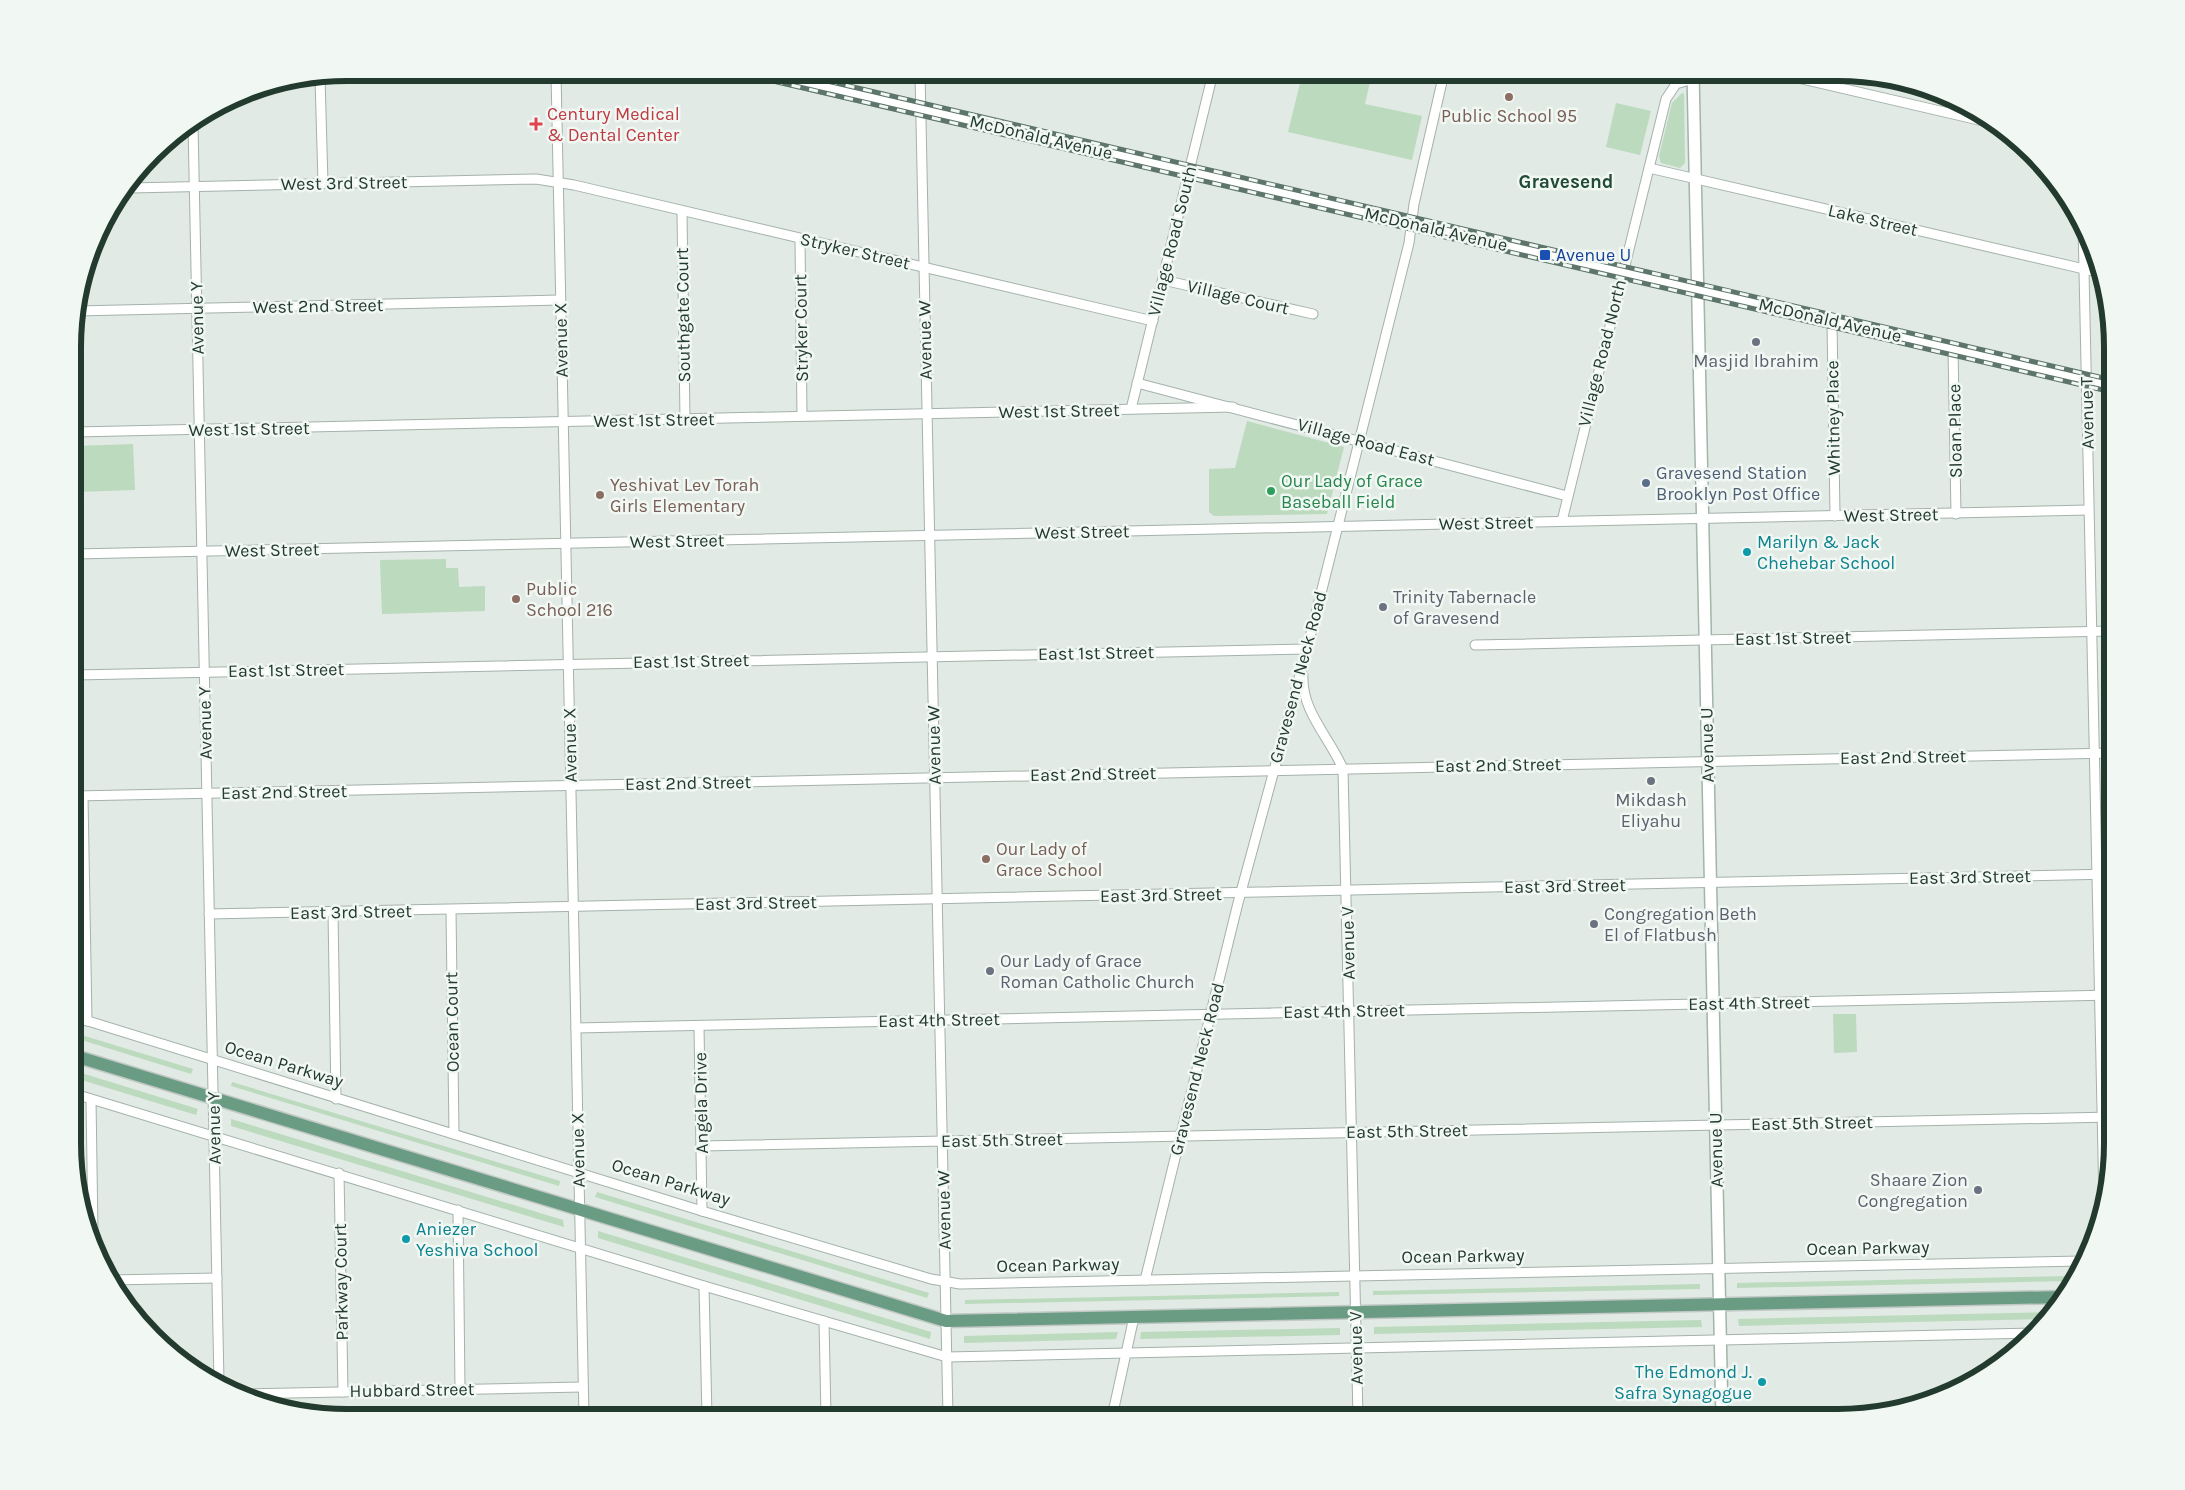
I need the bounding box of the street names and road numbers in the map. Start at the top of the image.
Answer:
street label: McDonald Avenue [967,110,1115,164]
street label: Village Road South [1143,164,1201,318]
street label: West 3rd Street [280,171,408,195]
street label: Lake Street [1826,199,1920,241]
street label: McDonald Avenue [1362,202,1510,256]
street label: Stryker Street [798,228,912,274]
street label: Southgate Court [671,247,695,383]
street label: Stryker Court [789,274,813,382]
street label: Village Court [1185,275,1291,319]
street label: Village Road North [1573,277,1631,429]
street label: Avenue Y [185,281,209,355]
street label: McDonald Avenue [1756,293,1904,347]
street label: West 2nd Street [252,294,384,318]
street label: Avenue W [913,300,937,380]
street label: Avenue X [549,302,573,378]
street label: Whitney Place [1821,360,1845,476]
street label: Avenue T [2075,377,2099,449]
street label: Sloan Place [1943,384,1967,478]
street label: West 1st Street [998,399,1120,423]
street label: West 1st Street [593,408,715,432]
street label: Village Road East [1295,413,1437,471]
street label: West 1st Street [188,417,310,441]
street label: West Street [1843,503,1939,527]
street label: West Street [1438,511,1534,535]
street label: West Street [1034,520,1130,544]
street label: West Street [629,529,725,553]
street label: West Street [224,538,320,562]
street label: Gravesend Neck Road [1264,588,1332,766]
street label: East 1st Street [1735,626,1852,650]
street label: East 1st Street [1038,641,1155,665]
street label: East 1st Street [633,649,750,673]
street label: East 1st Street [228,658,345,682]
street label: Avenue Y [193,686,217,760]
street label: Avenue W [922,705,946,785]
street label: Avenue X [558,707,582,783]
street label: Avenue U [1695,707,1719,783]
street label: East 2nd Street [1840,745,1967,769]
street label: East 2nd Street [1435,753,1562,777]
street label: East 2nd Street [1030,762,1157,786]
street label: East 2nd Street [625,771,752,795]
street label: East 2nd Street [221,780,348,804]
street label: East 3rd Street [1909,865,2031,889]
street label: East 3rd Street [1504,874,1626,898]
street label: East 3rd Street [1100,883,1222,907]
street label: East 3rd Street [695,891,817,915]
street label: East 3rd Street [290,900,412,924]
street label: Avenue V [1336,906,1360,980]
street label: Ocean Court [440,971,464,1072]
street label: Gravesend Neck Road [1165,980,1229,1158]
street label: East 4th Street [1688,991,1810,1015]
street label: East 4th Street [1283,999,1405,1023]
street label: East 4th Street [878,1008,1000,1032]
street label: Ocean Parkway [222,1035,347,1093]
street label: Angela Drive [689,1052,713,1154]
street label: Avenue Y [202,1091,226,1165]
street label: East 5th Street [1751,1111,1873,1135]
street label: Avenue X [566,1112,590,1188]
street label: Avenue U [1704,1112,1728,1188]
street label: East 5th Street [1346,1119,1468,1143]
street label: East 5th Street [941,1128,1063,1152]
street label: Ocean Parkway [609,1153,734,1211]
street label: Avenue W [932,1170,956,1250]
street label: Parkway Court [329,1223,353,1341]
street label: Ocean Parkway [1806,1236,1930,1260]
street label: Ocean Parkway [1401,1244,1525,1268]
street label: Ocean Parkway [996,1253,1120,1277]
street label: Avenue V [1344,1311,1368,1385]
street label: Hubbard Street [349,1378,475,1402]

